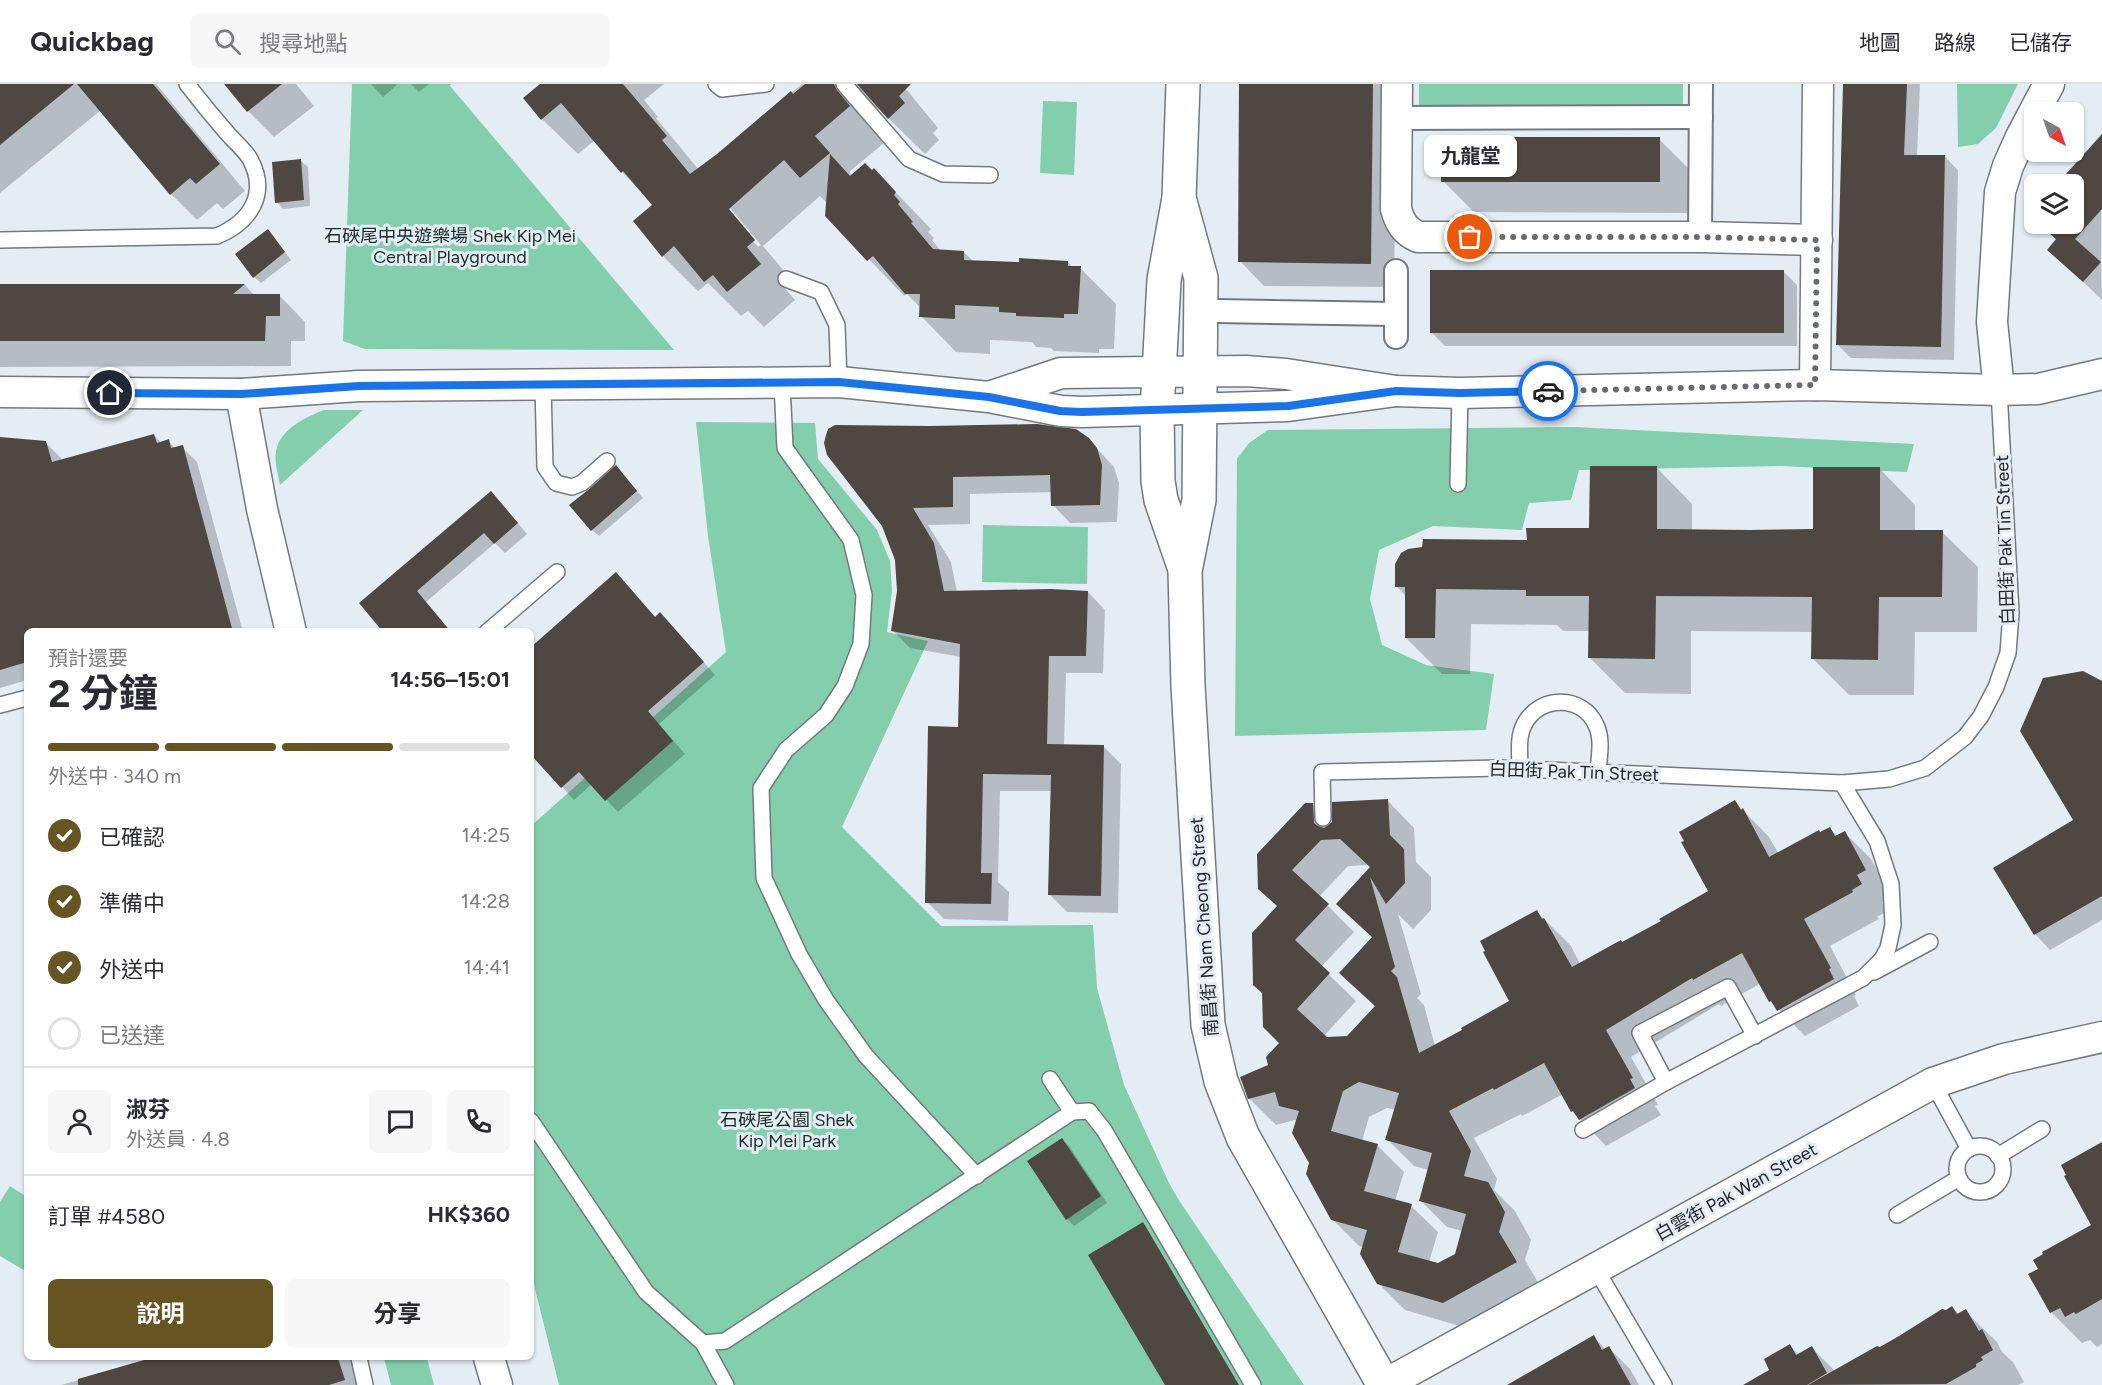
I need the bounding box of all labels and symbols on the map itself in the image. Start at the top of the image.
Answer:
north arrow [2024,102,2084,162]
callout: 九龍堂 [1424,135,1516,177]
pin [1444,211,1495,262]
park label: 石硤尾中央遊樂場 Shek Kip Mei Central Playground [324,225,576,268]
courier [1518,361,1578,421]
pin [84,367,135,418]
street label: 白田街 Pak Tin Street [1991,454,2019,625]
street label: 白田街 Pak Tin Street [1489,758,1660,786]
street label: 南昌街 Nam Cheong Street [1185,816,1223,1038]
park label: 石硤尾公園 Shek Kip Mei Park [720,1109,854,1152]
street label: 白雲街 Pak Wan Street [1651,1138,1821,1246]

